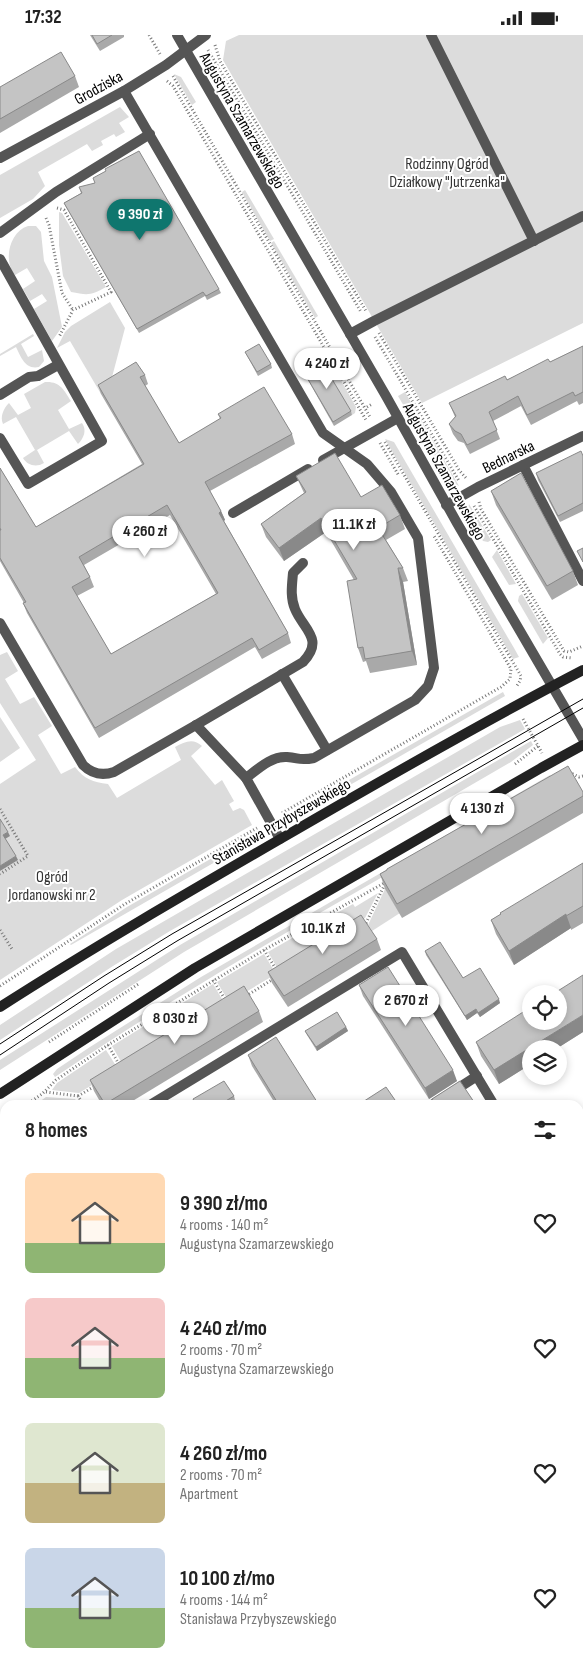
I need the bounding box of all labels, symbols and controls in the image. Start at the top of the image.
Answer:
text: 17:32 [25,6,62,29]
street label: Augustyna Szamarzewskiego [195,49,288,192]
street label: Grodziska [71,67,126,109]
park label: Rodzinny Ogród Działkowy "Jutrzenka" [389,155,505,192]
pin: 9 390 zł [88,199,192,241]
text: 9 390 zł [118,205,162,224]
pin: 4 240 zł [275,347,379,390]
text: 4 240 zł [305,354,349,373]
street label: Augustyna Szamarzewskiego [398,399,489,544]
street label: Bednarska [480,437,538,478]
pin: 11.1K zł [302,509,406,551]
pin: 4 260 zł [93,515,197,558]
text: 11.1K zł [333,515,375,534]
text: 4 260 zł [123,522,167,541]
street label: Stanisława Przybyszewskiego [209,775,354,870]
pin: 4 130 zł [430,793,534,835]
text: 4 130 zł [461,799,503,818]
park label: Ogród Jordanowski nr 2 [7,868,96,905]
pin: 10.1K zł [271,913,375,955]
text: 10.1K zł [301,919,345,938]
pin: 2 670 zł [354,985,458,1027]
map controls [522,985,567,1085]
button: locate [522,985,567,1030]
text: 2 670 zł [384,991,428,1010]
pin: 8 030 zł [123,1003,227,1045]
text: 8 030 zł [153,1009,197,1028]
button: layers [522,1040,567,1085]
icon: filters [531,1116,559,1144]
text: 8 homes [25,1118,88,1143]
text: 9 390 zł/mo [180,1191,268,1216]
icon: home [65,1193,125,1253]
icon: heart [531,1209,559,1237]
text: 4 rooms · 140 m² [180,1216,268,1235]
text: Augustyna Szamarzewskiego [180,1235,334,1254]
text: 4 240 zł/mo [180,1316,267,1341]
icon: home [65,1318,125,1378]
icon: heart [531,1334,559,1362]
text: 2 rooms · 70 m² [180,1341,262,1360]
text: Augustyna Szamarzewskiego [180,1360,334,1379]
text: 4 260 zł/mo [180,1441,267,1466]
icon: home [65,1443,125,1503]
icon: heart [531,1459,559,1487]
text: 2 rooms · 70 m² [180,1466,262,1485]
text: Apartment [180,1485,238,1504]
text: 10 100 zł/mo [180,1566,275,1591]
icon: home [65,1568,125,1628]
icon: heart [531,1584,559,1612]
text: 4 rooms · 144 m² [180,1591,268,1610]
text: Stanisława Przybyszewskiego [180,1610,337,1629]

